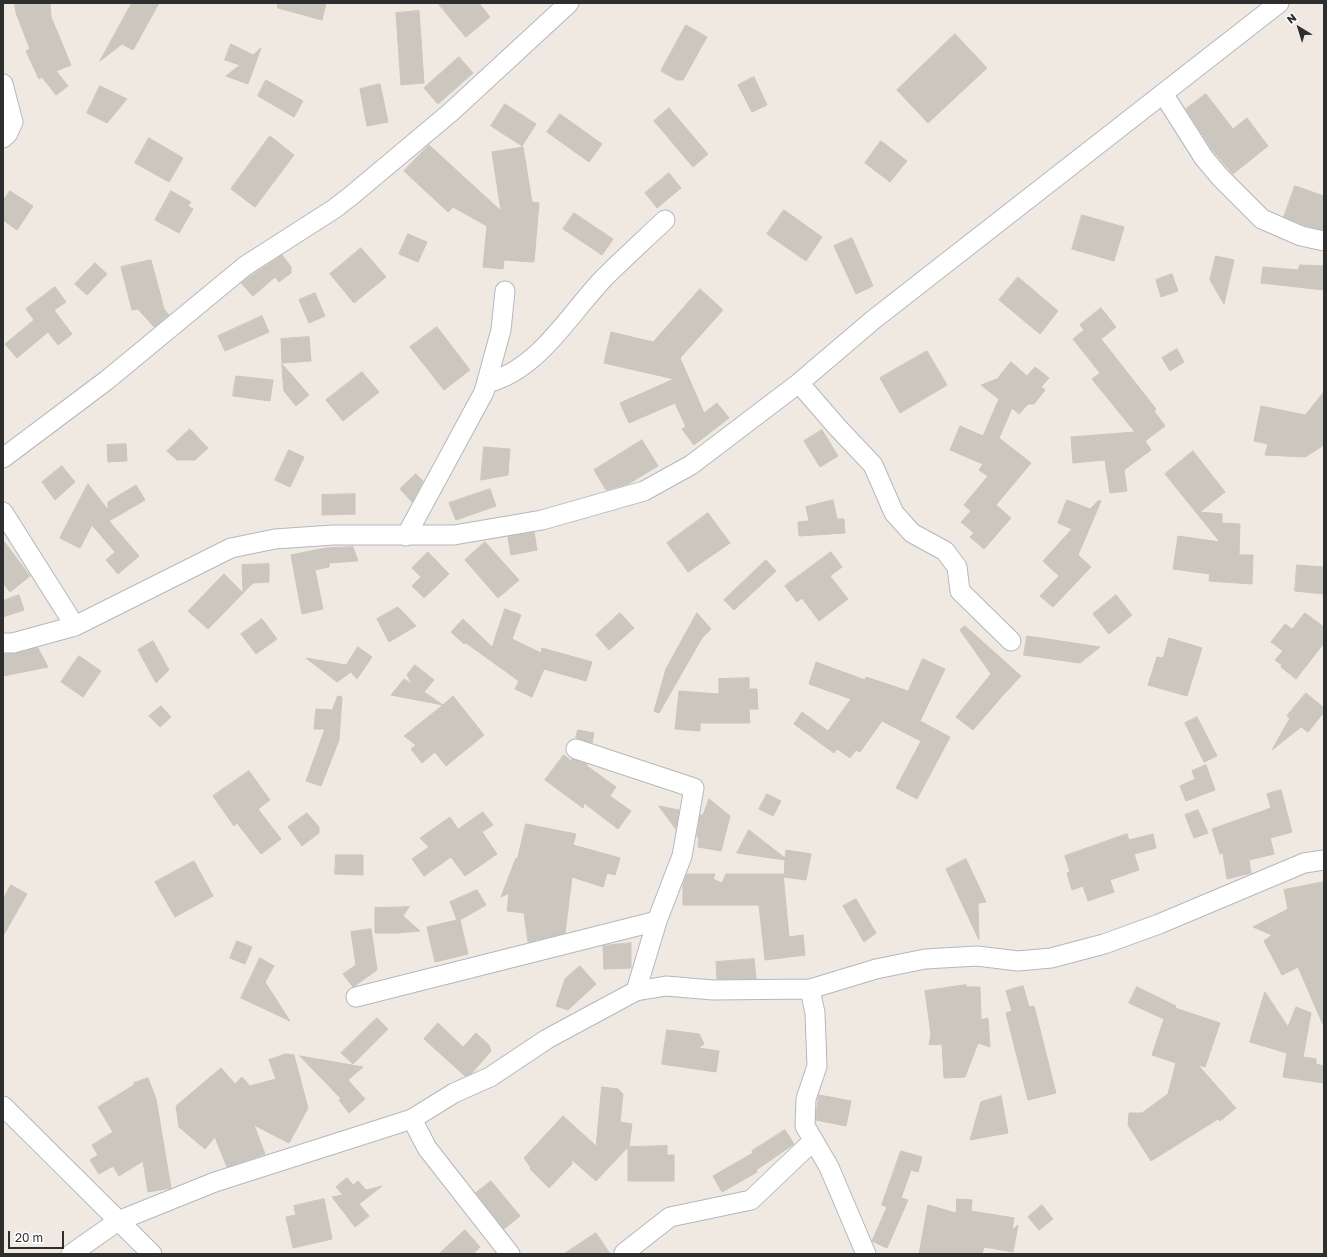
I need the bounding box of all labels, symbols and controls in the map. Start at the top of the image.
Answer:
north arrow [1279,8,1319,48]
text: N [1284,10,1299,26]
scale bar [10,1223,66,1249]
text: 20 m [15,1230,43,1245]

